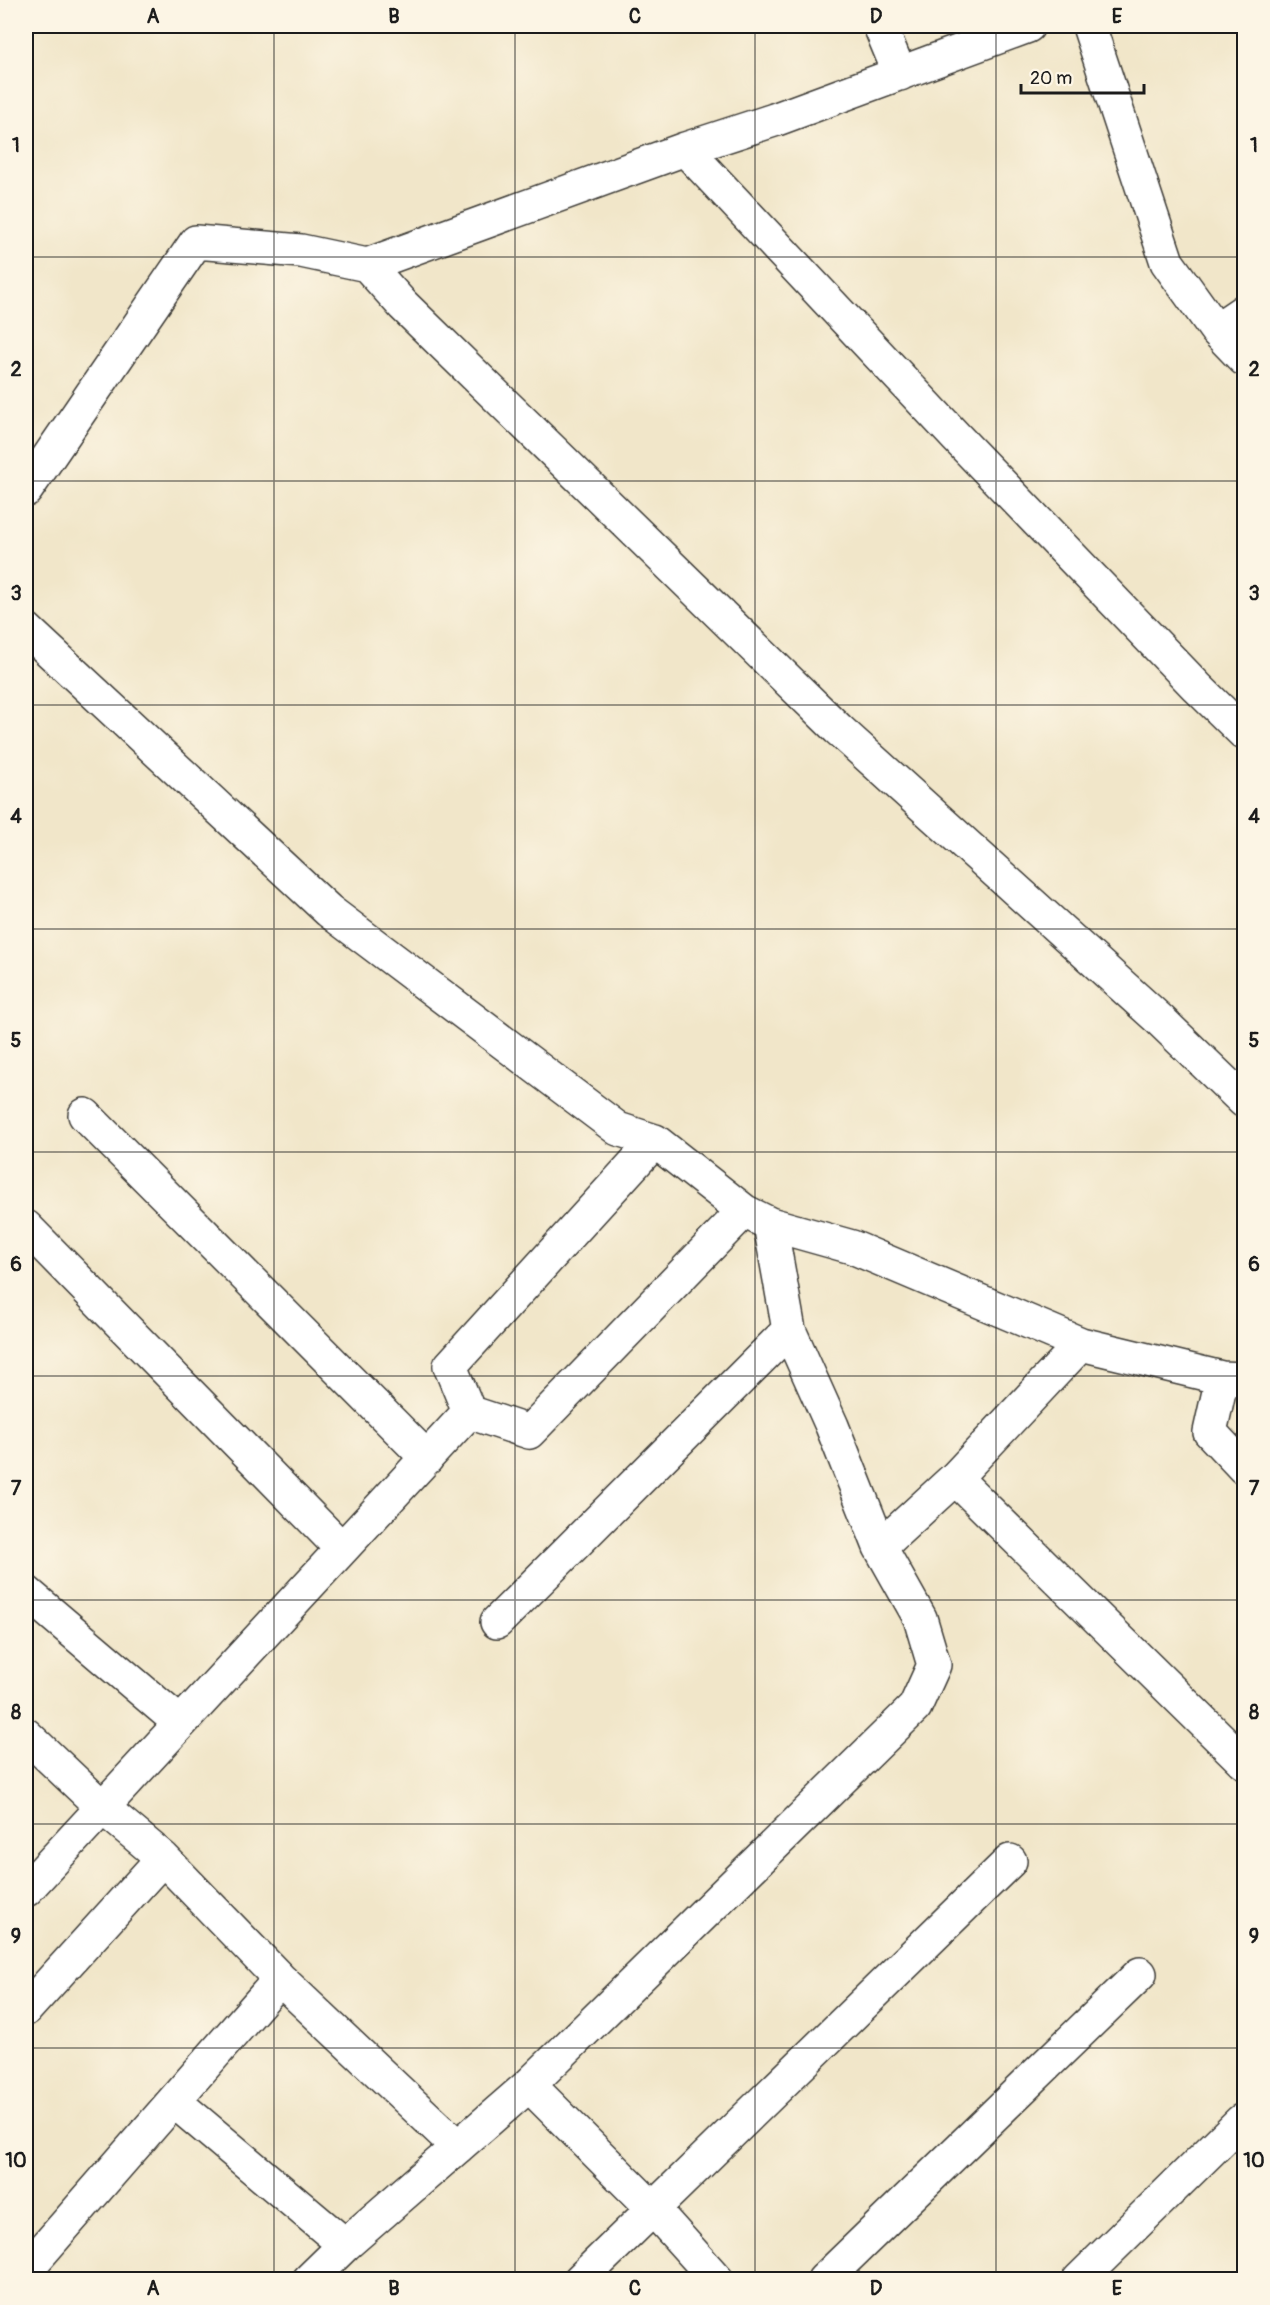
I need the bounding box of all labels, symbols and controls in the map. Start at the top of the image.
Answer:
text: A [147,4,160,29]
text: B [388,4,400,29]
text: C [629,4,641,29]
text: D [870,4,883,29]
text: E [1112,4,1123,29]
scale bar [1021,57,1144,95]
text: 20 m [1030,67,1072,90]
text: 1 [12,133,20,158]
text: 1 [1250,133,1258,158]
text: 2 [10,357,22,382]
text: 2 [1248,357,1260,382]
text: 3 [10,581,22,606]
text: 3 [1248,581,1260,606]
text: 4 [10,804,22,829]
text: 4 [1248,804,1260,829]
text: 5 [11,1028,22,1053]
text: 5 [1249,1028,1260,1053]
text: 6 [10,1252,22,1277]
text: 6 [1248,1252,1260,1277]
text: 7 [11,1476,22,1501]
text: 7 [1249,1476,1260,1501]
text: 8 [11,1700,21,1725]
text: 8 [1249,1700,1259,1725]
text: 9 [11,1924,21,1949]
text: 9 [1249,1924,1259,1949]
text: 10 [5,2148,27,2173]
text: 10 [1243,2148,1265,2173]
text: A [147,2276,160,2301]
text: B [388,2276,400,2301]
text: C [629,2276,641,2301]
text: D [870,2276,883,2301]
text: E [1112,2276,1123,2301]

